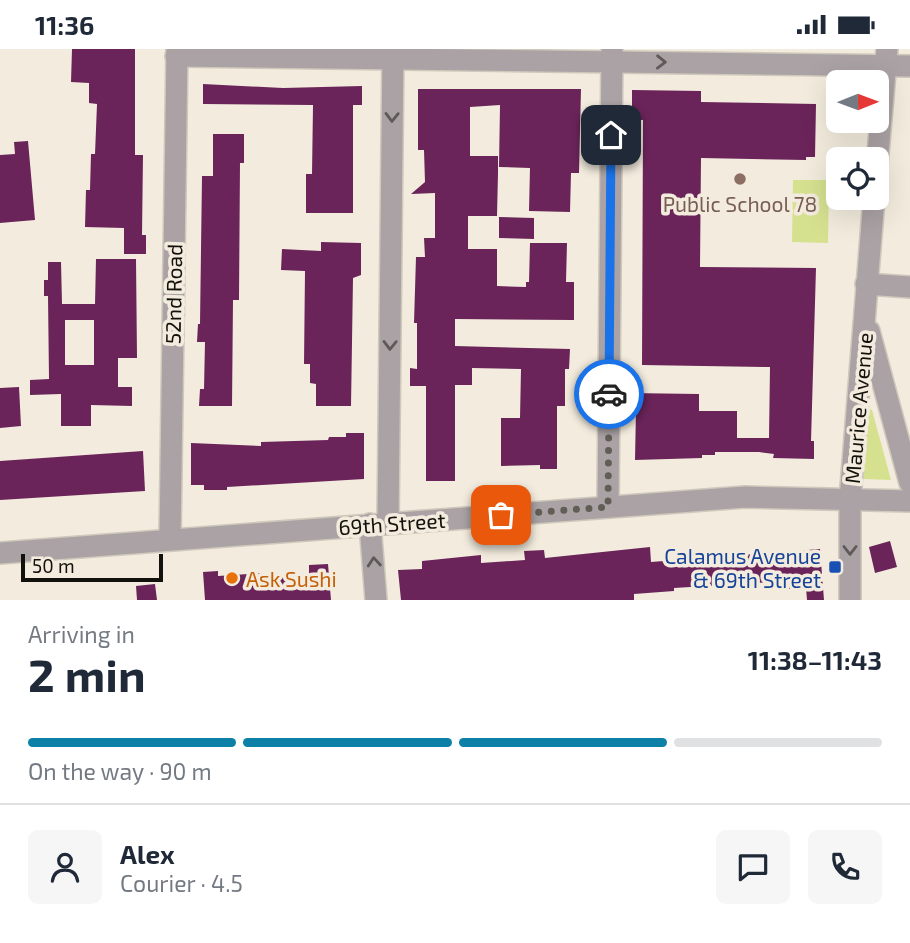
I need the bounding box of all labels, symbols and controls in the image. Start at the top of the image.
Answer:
text: 11:36 [35,9,94,40]
one-way arrow [656,55,667,70]
north arrow [826,70,889,133]
map controls [826,70,889,210]
pin [581,105,641,165]
one-way arrow [385,112,400,123]
icon: home [592,116,630,154]
button: locate [826,147,889,210]
marker: Public School 78 [732,171,748,187]
place label: Public School 78 [663,191,817,216]
street label: 52nd Road [160,244,186,344]
street label: Maurice Avenue [839,331,877,485]
one-way arrow [382,340,398,350]
courier [574,359,644,429]
icon: car [590,375,628,413]
pin [471,485,531,545]
icon: bag [482,496,520,534]
street label: 69th Street [338,507,446,539]
place label: Calamus Avenue & 69th Street [664,543,821,592]
one-way arrow [842,545,858,556]
scale bar [21,551,163,583]
text: 50 m [32,554,75,577]
one-way arrow [366,556,381,568]
marker: Calamus Avenue & 69th Street [827,559,843,575]
place label: Ask Sushi [246,566,337,591]
marker: Ask Sushi [224,570,240,586]
text: Arriving in [28,620,135,648]
text: 11:38–11:43 [748,644,882,675]
text: 2 min [28,646,146,701]
text: On the way · 90 m [28,757,212,785]
button: person [28,830,102,904]
button: chat [716,830,790,904]
button: phone [808,830,882,904]
text: Alex [120,838,175,869]
text: Courier · 4.5 [120,869,243,897]

